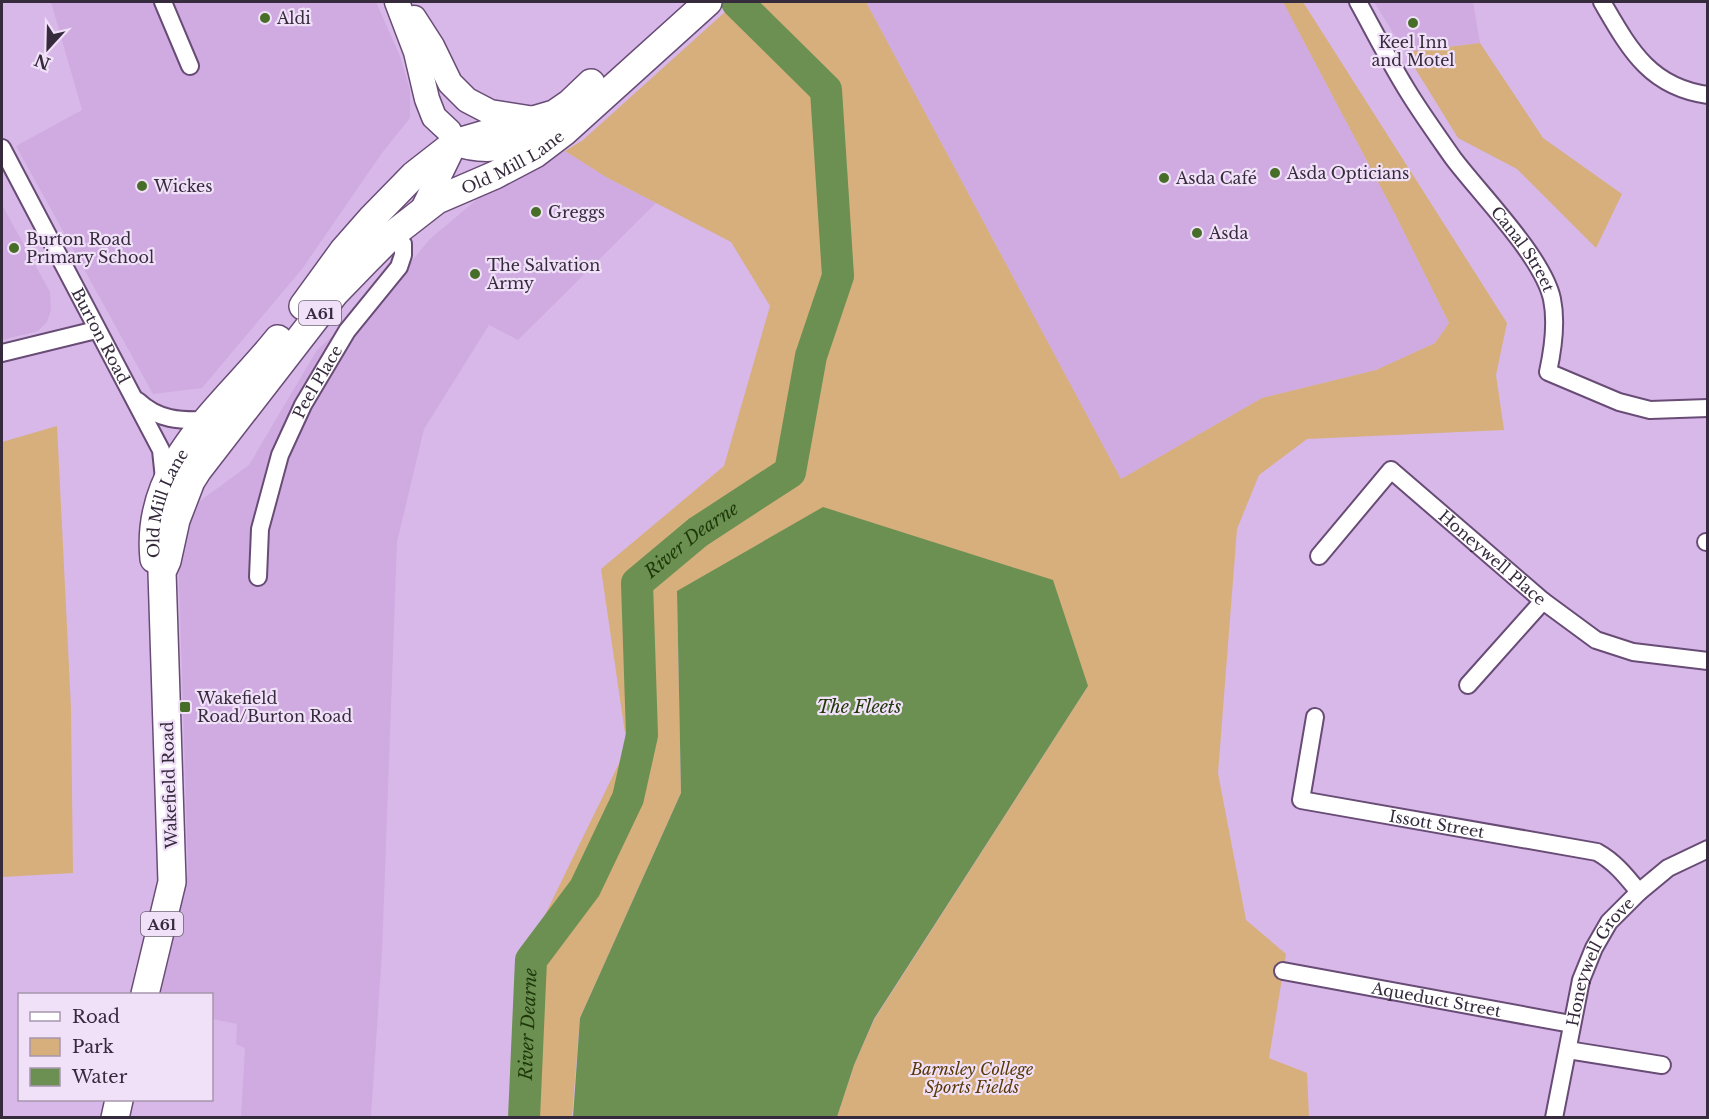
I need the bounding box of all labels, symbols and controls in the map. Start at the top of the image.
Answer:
place label: Aldi [276,8,311,28]
marker: Aldi [258,11,272,25]
marker: Keel Inn and Motel [1406,16,1420,30]
north arrow [18,18,78,78]
place label: Keel Inn and Motel [1371,32,1455,70]
text: N [32,50,53,74]
street label: Old Mill Lane [458,126,568,198]
place label: Asda Opticians [1286,163,1409,183]
marker: Asda Opticians [1268,166,1282,180]
place label: Asda Café [1175,168,1257,188]
marker: Asda Café [1157,171,1171,185]
place label: Wickes [153,176,212,196]
marker: Wickes [135,179,149,193]
place label: Greggs [548,202,605,222]
street label: Canal Street [1487,202,1559,294]
marker: Greggs [529,205,543,219]
place label: Asda [1208,223,1248,243]
marker: Asda [1190,226,1204,240]
place label: Burton Road Primary School [26,229,154,267]
marker: Burton Road Primary School [7,241,21,255]
place label: The Salvation Army [486,255,600,293]
marker: The Salvation Army [468,267,482,281]
street label: Burton Road [67,284,134,387]
road number: A61 [299,301,341,325]
street label: Peel Place [288,341,346,421]
street label: Old Mill Lane [143,445,192,558]
water label: River Dearne [639,498,743,584]
street label: Honeywell Place [1435,506,1550,609]
place label: Wakefield Road/Burton Road [196,688,352,726]
water label: The Fleets [817,696,901,718]
marker: Wakefield Road/Burton Road [178,700,192,714]
street label: Wakefield Road [157,721,181,850]
street label: Issott Street [1388,806,1486,842]
street label: Honeywell Grove [1562,893,1638,1028]
road number: A61 [141,912,183,936]
water label: River Dearne [515,968,542,1082]
street label: Aqueduct Street [1369,977,1503,1021]
legend [18,993,213,1101]
text: Road [72,1006,120,1028]
text: Park [72,1036,114,1058]
park label: Barnsley College Sports Fields [910,1059,1034,1097]
text: Water [71,1066,128,1088]

